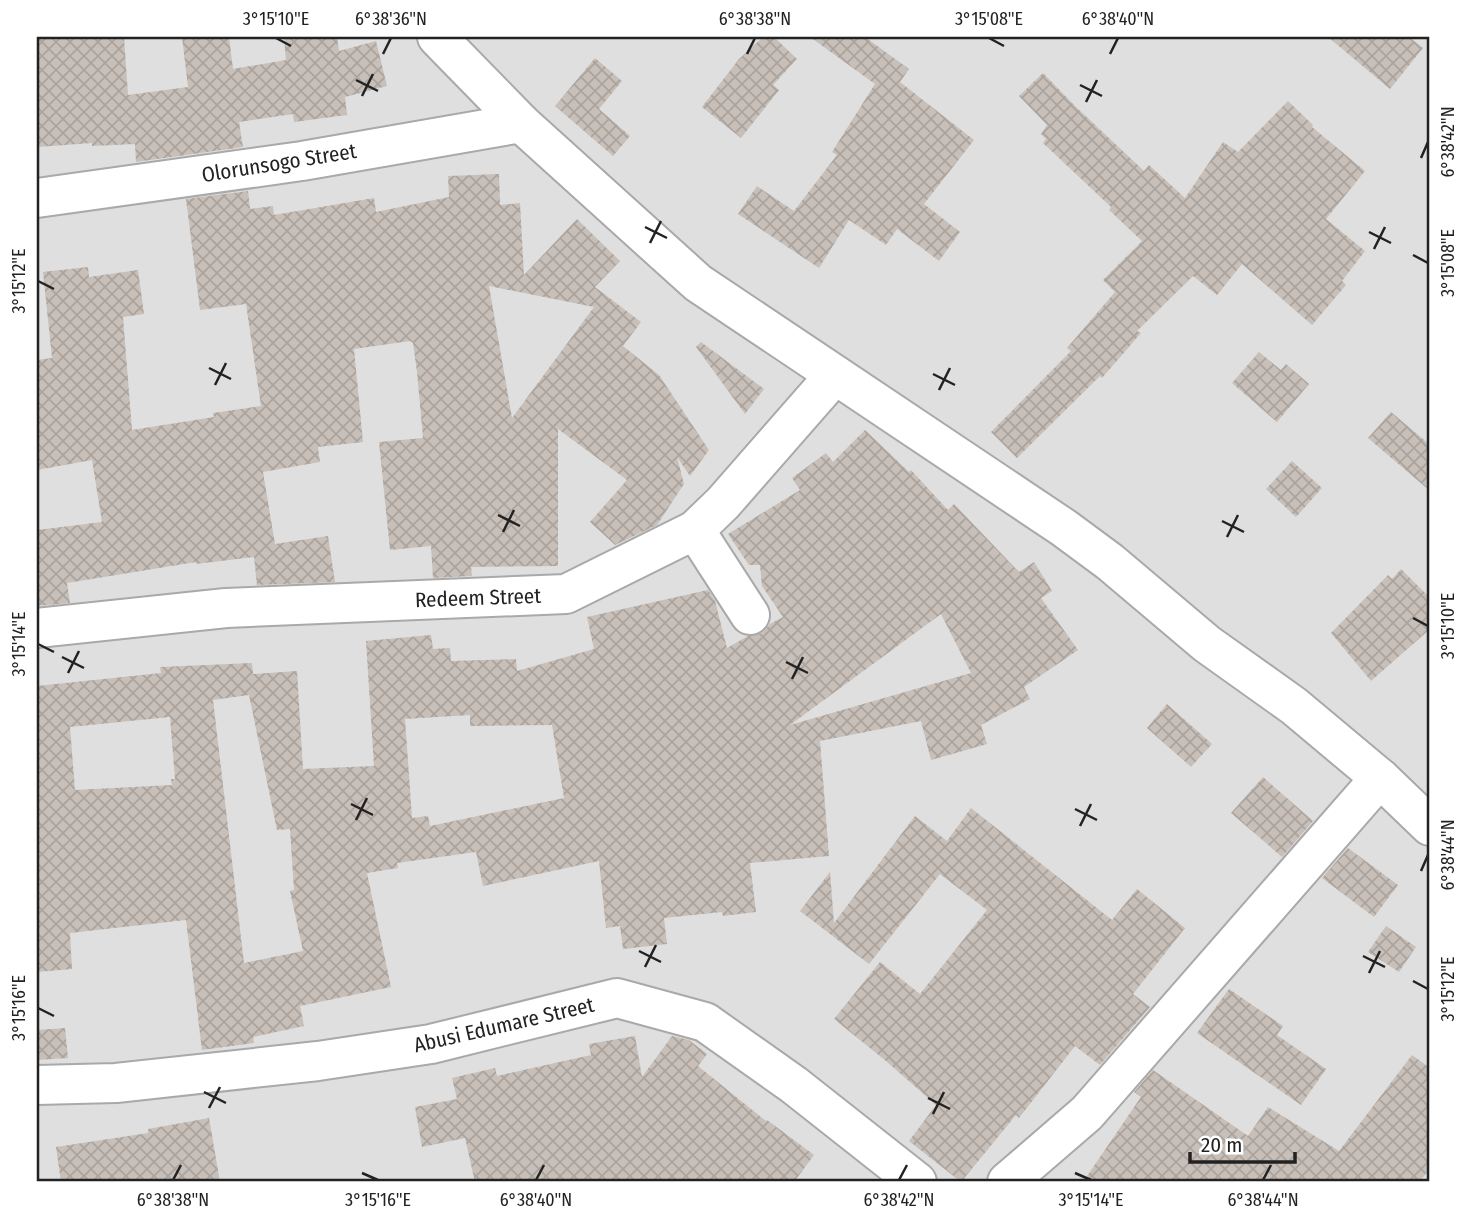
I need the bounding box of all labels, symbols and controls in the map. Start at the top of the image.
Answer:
text: 3°15'10"E [243,8,309,30]
text: 6°38'36"N [355,8,427,30]
text: 6°38'38"N [719,8,791,30]
text: 3°15'08"E [955,8,1023,30]
text: 6°38'40"N [1082,8,1154,30]
text: 6°38'42"N [1437,106,1459,178]
street label: Olorunsogo Street [200,138,358,188]
text: 3°15'08"E [1437,229,1459,297]
text: 3°15'12"E [8,248,30,314]
street label: Redeem Street [414,583,542,613]
text: 3°15'10"E [1437,593,1459,659]
text: 3°15'14"E [8,611,30,677]
text: 6°38'44"N [1437,819,1459,891]
text: 3°15'12"E [1437,956,1459,1022]
text: 3°15'16"E [8,975,30,1041]
street label: Abusi Edumare Street [411,992,597,1058]
scale bar [1190,1121,1296,1165]
text: 20 m [1201,1132,1242,1158]
text: 6°38'38"N [137,1189,209,1211]
text: 3°15'16"E [345,1189,411,1211]
text: 6°38'40"N [500,1189,572,1211]
text: 6°38'42"N [863,1189,935,1211]
text: 3°15'14"E [1058,1189,1124,1211]
text: 6°38'44"N [1227,1189,1299,1211]

